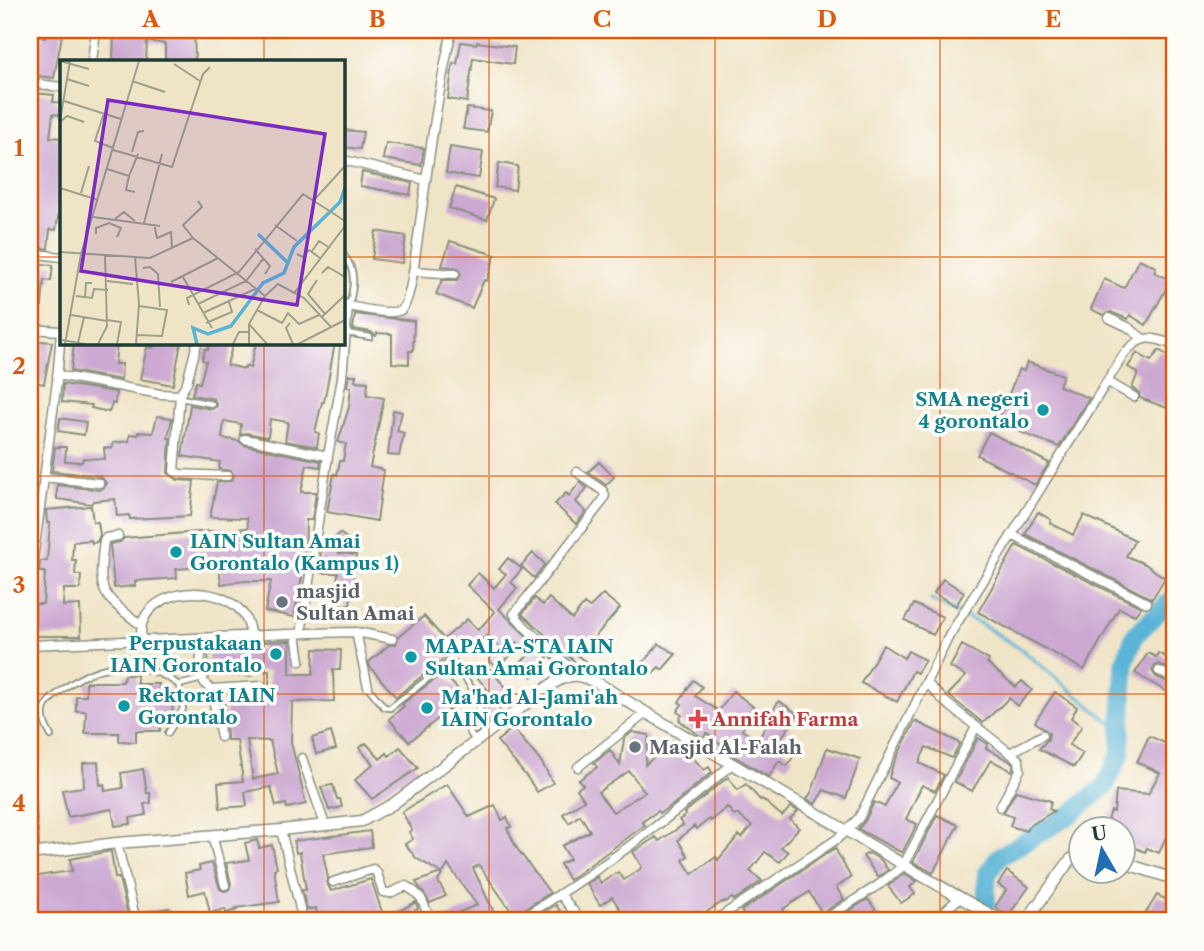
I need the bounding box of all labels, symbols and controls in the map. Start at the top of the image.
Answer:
text: A [141,5,161,33]
text: B [368,5,386,33]
text: C [593,5,611,33]
text: D [817,5,837,33]
text: E [1045,5,1061,33]
inset map [60,60,345,345]
text: 1 [14,134,25,162]
text: 2 [12,352,26,380]
place label: SMA negeri 4 gorontalo [915,388,1029,433]
marker: SMA negeri 4 gorontalo [1035,402,1051,418]
place label: IAIN Sultan Amai Gorontalo (Kampus 1) [190,530,399,575]
marker: IAIN Sultan Amai Gorontalo (Kampus 1) [168,544,184,560]
text: 3 [13,571,26,599]
place label: masjid Sultan Amai [296,580,415,625]
marker: masjid Sultan Amai [274,594,290,610]
place label: Perpustakaan IAIN Gorontalo [110,632,262,677]
place label: MAPALA-STA IAIN Sultan Amai Gorontalo [425,635,648,680]
marker: Perpustakaan IAIN Gorontalo [268,646,284,662]
marker: MAPALA-STA IAIN Sultan Amai Gorontalo [403,649,419,665]
place label: Rektorat IAIN Gorontalo [138,684,276,729]
place label: Ma'had Al-Jami'ah IAIN Gorontalo [441,686,618,731]
marker: Rektorat IAIN Gorontalo [116,698,132,714]
marker: Ma'had Al-Jami'ah IAIN Gorontalo [419,700,435,716]
place label: Annifah Farma [711,708,860,731]
marker: Annifah Farma [690,711,706,727]
place label: Masjid Al-Falah [649,736,802,759]
marker: Masjid Al-Falah [627,739,643,755]
text: 4 [12,789,26,817]
north arrow [1068,814,1138,884]
text: U [1090,821,1109,846]

